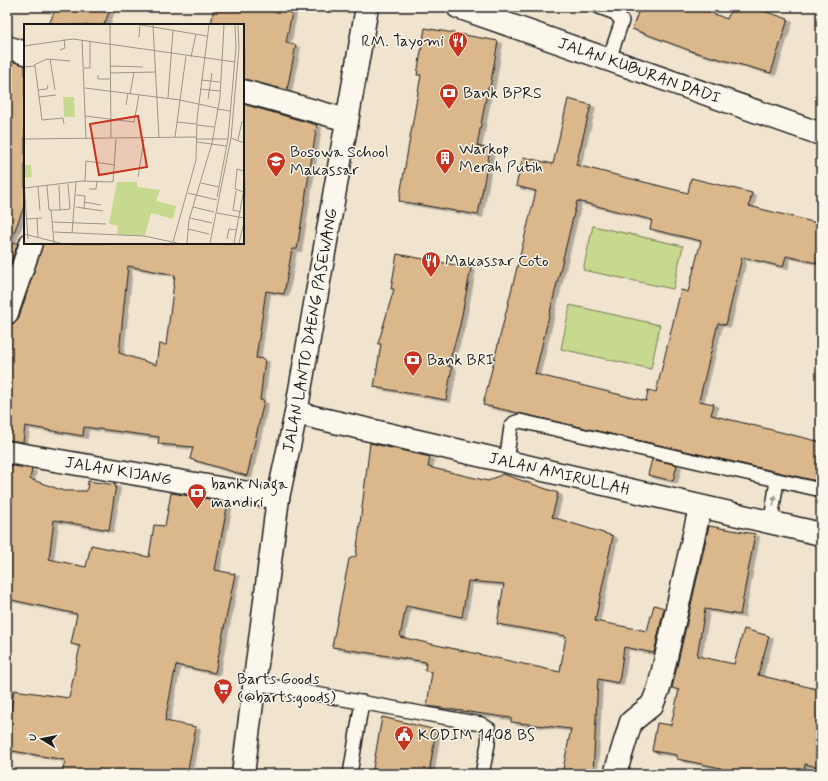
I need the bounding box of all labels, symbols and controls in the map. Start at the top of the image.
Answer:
inset map [24,24,244,244]
restaurant icon: RM. Tayomi [447,30,469,58]
place label: RM. Tayomi [361,31,444,52]
street label: JALAN KUBURAN DADI [555,32,723,108]
bank icon: Bank BPRS [438,82,460,110]
place label: Bank BPRS [463,83,542,104]
place label: Warkop Merah Putih [459,139,543,178]
place label: Bosowa School Makassar [290,142,389,181]
building icon: Warkop Merah Putih [434,147,456,175]
school or university icon: Bosowa School Makassar [265,150,287,178]
street label: JALAN LANTO DAENG PASEWANG [277,206,342,454]
restaurant icon: Makassar Coto [420,250,442,278]
place label: Makassar Coto [445,251,548,272]
bank icon: Bank BRI [402,349,424,377]
place label: Bank BRI [427,350,494,371]
street label: JALAN AMIRULLAH [487,447,632,500]
street label: JALAN KIJANG [63,451,174,490]
place label: bank Niaga mandiri [211,474,288,513]
bank icon: bank Niaga mandiri [186,482,208,510]
one-way arrow [771,495,777,507]
place label: Barts Goods (@barts.goods) [237,669,336,708]
supermarket icon: Barts Goods (@barts.goods) [212,677,234,705]
north arrow [22,719,62,759]
public building icon: KODIM 1408 BS [393,724,415,752]
place label: KODIM 1408 BS [418,725,535,746]
text: U [26,733,41,742]

